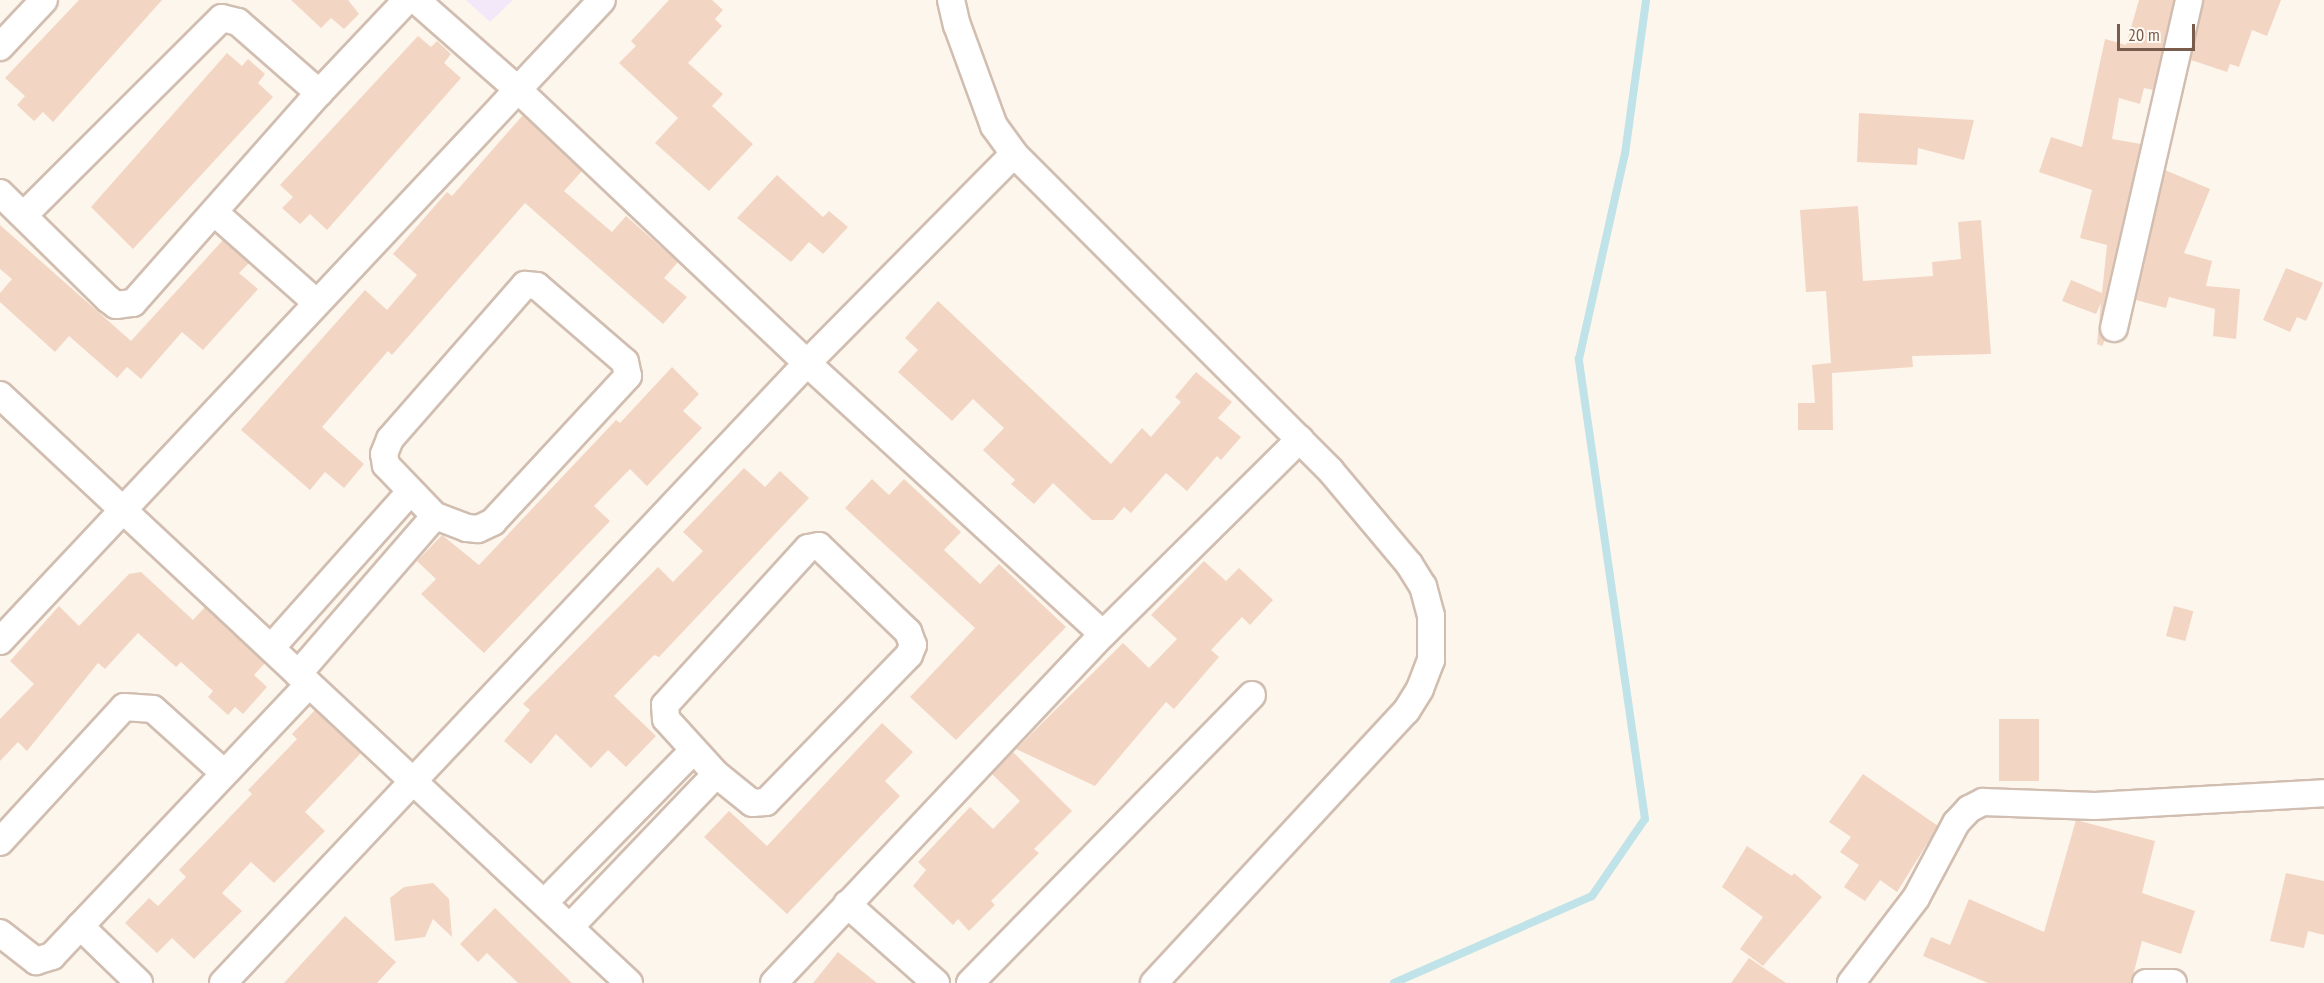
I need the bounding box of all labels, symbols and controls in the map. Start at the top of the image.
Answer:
scale bar [2120,12,2198,50]
text: 20 m [2128,23,2160,46]

